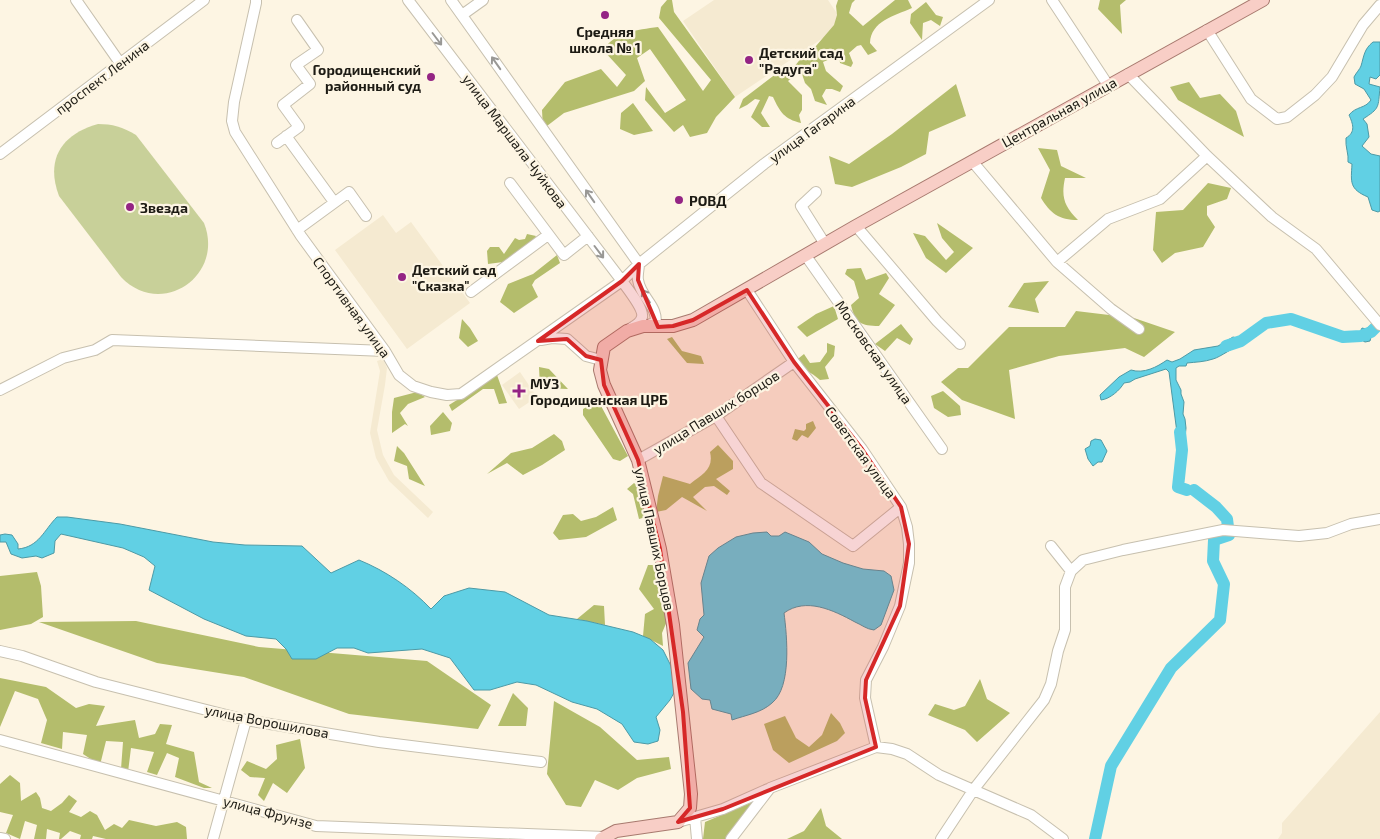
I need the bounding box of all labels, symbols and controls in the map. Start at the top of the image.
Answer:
marker: Средняя школа № 1 [599,9,611,21]
place label: Средняя школа № 1 [569,23,641,56]
one-way arrow [432,32,443,45]
street label: проспект Ленина [52,36,152,118]
place label: Детский сад "Радуга" [759,44,844,77]
marker: Детский сад "Радуга" [743,54,755,66]
one-way arrow [491,56,501,70]
place label: Городищенский районный суд [313,61,421,94]
marker: Городищенский районный суд [425,71,437,83]
street label: улица Маршала Чуйкова [459,71,571,211]
street label: Центральная улица [998,73,1120,151]
street label: улица Гагарина [766,92,858,166]
one-way arrow [585,189,595,203]
place label: РОВД [689,192,727,209]
marker: РОВД [673,194,685,206]
place label: Звезда [140,199,188,216]
marker: Звезда [124,201,136,213]
one-way arrow [594,245,605,258]
street label: Спортивная улица [310,253,394,361]
place label: Детский сад "Сказка" [412,261,497,294]
marker: Детский сад "Сказка" [396,271,408,283]
one-way arrow [640,290,650,304]
street label: Московская улица [832,297,916,407]
street label: улица Павших борцов [650,366,782,458]
place label: МУЗ Городищенская ЦРБ [530,375,668,408]
marker: МУЗ Городищенская ЦРБ [512,384,526,398]
street label: Советская улица [822,403,900,501]
street label: улица Павших Борцов [632,466,678,612]
street label: улица Ворошилова [204,701,330,741]
street label: улица Фрунзе [221,792,315,832]

